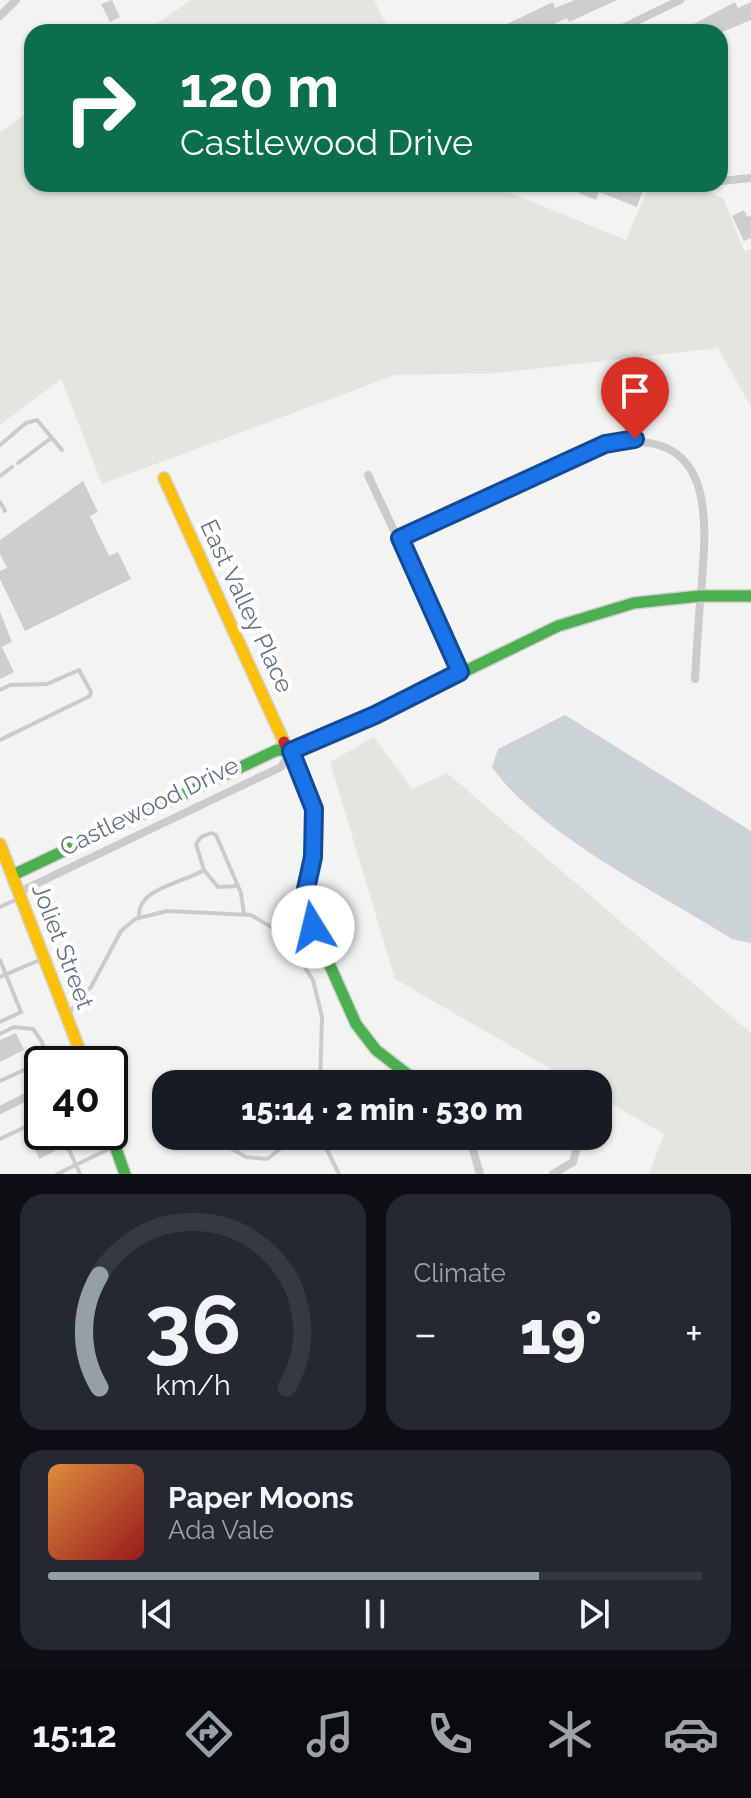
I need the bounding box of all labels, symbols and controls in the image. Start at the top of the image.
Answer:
text: 120 m [180,54,339,120]
icon: right [48,56,152,160]
text: Castlewood Drive [180,121,473,163]
pin [601,357,669,439]
icon: arrive [613,369,657,413]
street label: East Valley Place [194,515,300,697]
street label: Castlewood Drive [55,750,243,862]
street label: Joliet Street [26,879,100,1013]
position arrow [271,885,355,969]
speed limit sign: 40 [24,1046,128,1150]
text: 15:14 · 2 min · 530 m [241,1092,523,1127]
text: Climate [414,1258,506,1288]
text: 36 [144,1276,241,1373]
text: 19° [520,1298,602,1368]
text: − [414,1308,437,1359]
text: + [685,1308,703,1359]
text: km/h [155,1368,230,1402]
text: Paper Moons [168,1480,354,1515]
text: Ada Vale [168,1515,274,1545]
icon: previous [135,1592,179,1636]
icon: pause [353,1592,397,1636]
icon: next [572,1592,616,1636]
icon: directions [181,1706,237,1762]
icon: music [302,1706,358,1762]
icon: phone [422,1706,478,1762]
icon: climate [542,1706,598,1762]
icon: car [663,1706,719,1762]
text: 15:12 [32,1713,117,1755]

